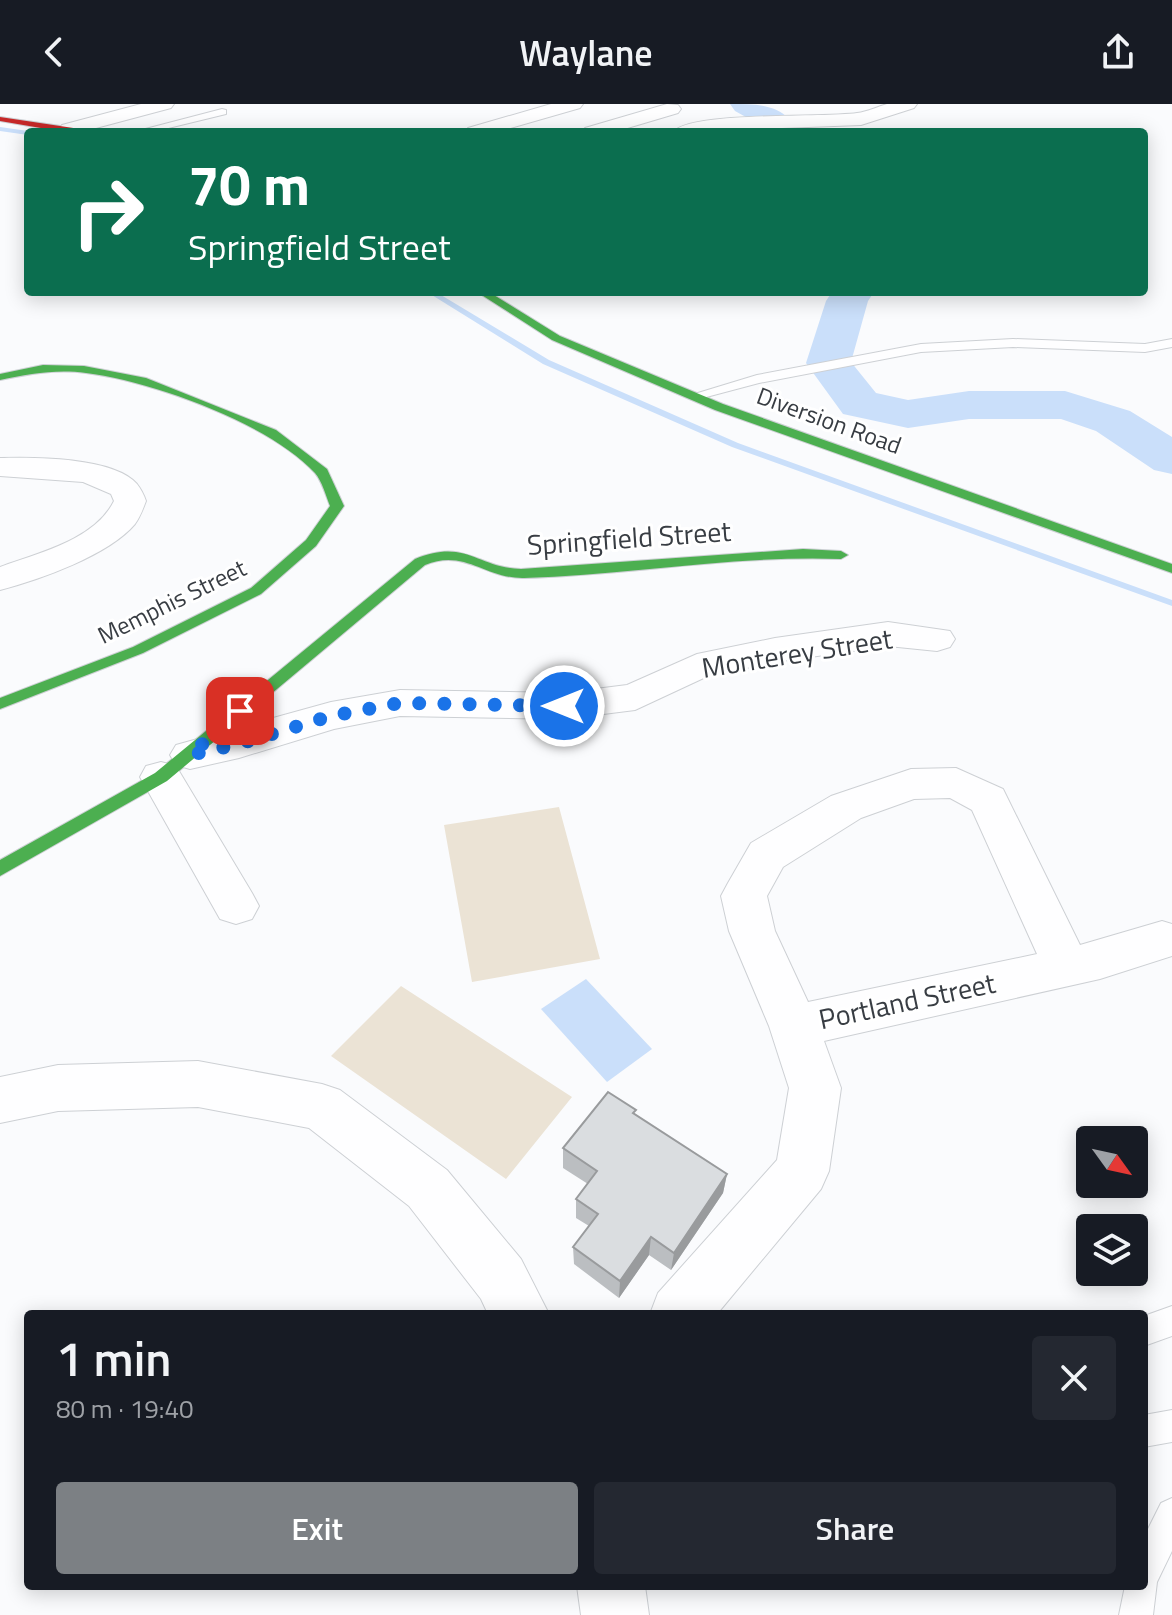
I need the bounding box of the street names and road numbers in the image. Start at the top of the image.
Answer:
street label: Diversion Road [752,377,907,463]
street label: Springfield Street [526,509,733,566]
street label: Memphis Street [91,549,252,653]
street label: Monterey Street [699,616,895,689]
street label: Portland Street [815,961,999,1040]

